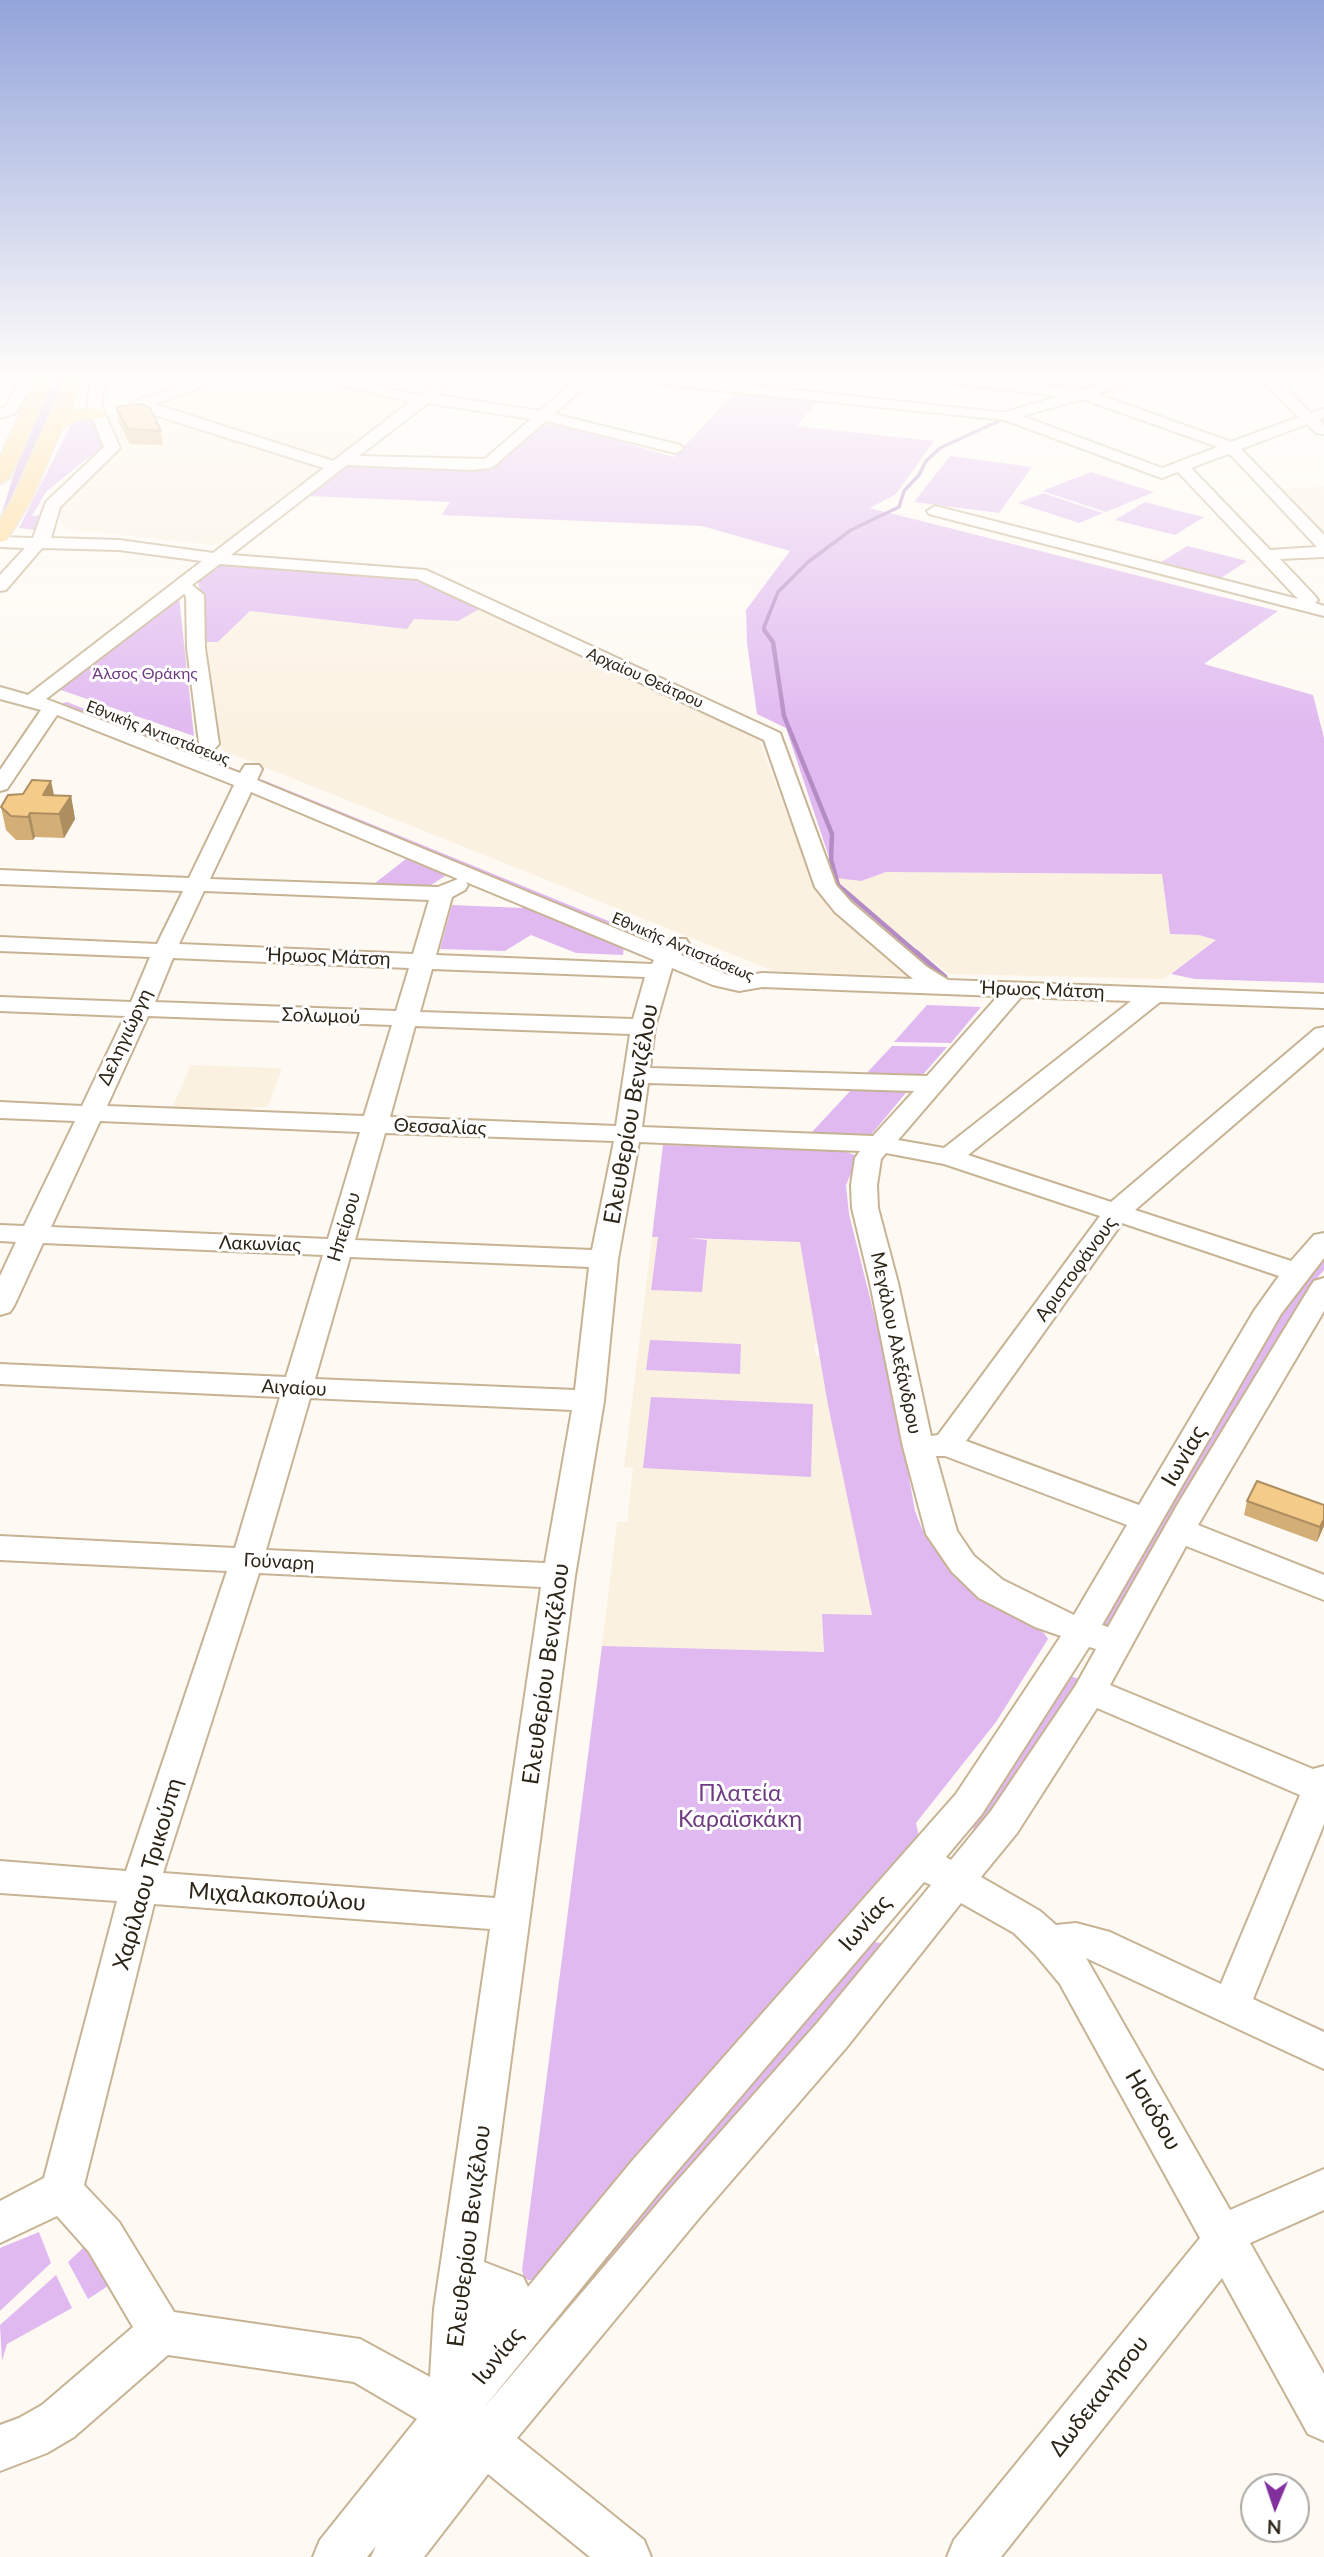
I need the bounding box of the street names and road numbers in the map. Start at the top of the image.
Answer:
street label: Αρχαίου Θεάτρου [584,644,706,712]
street label: Εθνικής Αντιστάσεως [83,697,233,769]
street label: Εθνικής Αντιστάσεως [609,908,757,986]
street label: Ήρωος Μάτση [267,943,391,971]
street label: Ήρωος Μάτση [981,976,1105,1004]
street label: Δεληγιώργη [93,985,157,1089]
street label: Ελευθερίου Βενιζέλου [598,1002,664,1226]
street label: Σολωμού [281,1003,361,1029]
street label: Θεσσαλίας [393,1114,487,1140]
street label: Ηπείρου [323,1189,365,1265]
street label: Αριστοφάνους [1030,1212,1122,1326]
street label: Λακωνίας [218,1231,302,1257]
street label: Μεγάλου Αλεξάνδρου [866,1250,926,1436]
street label: Αιγαίου [261,1375,327,1401]
street label: Ιωνίας [1156,1421,1212,1491]
street label: Γούναρη [243,1549,315,1575]
street label: Ελευθερίου Βενιζέλου [517,1562,575,1786]
street label: Χαρίλαου Τρικούπη [107,1775,189,1973]
street label: Μιχαλακοπούλου [187,1877,367,1917]
street label: Ιωνίας [833,1889,897,1957]
street label: Ησιόδου [1119,2065,1187,2155]
street label: Ελευθερίου Βενιζέλου [442,2124,496,2348]
street label: Ιωνίας [467,2322,529,2390]
street label: Δωδεκανήσου [1043,2330,1155,2462]

